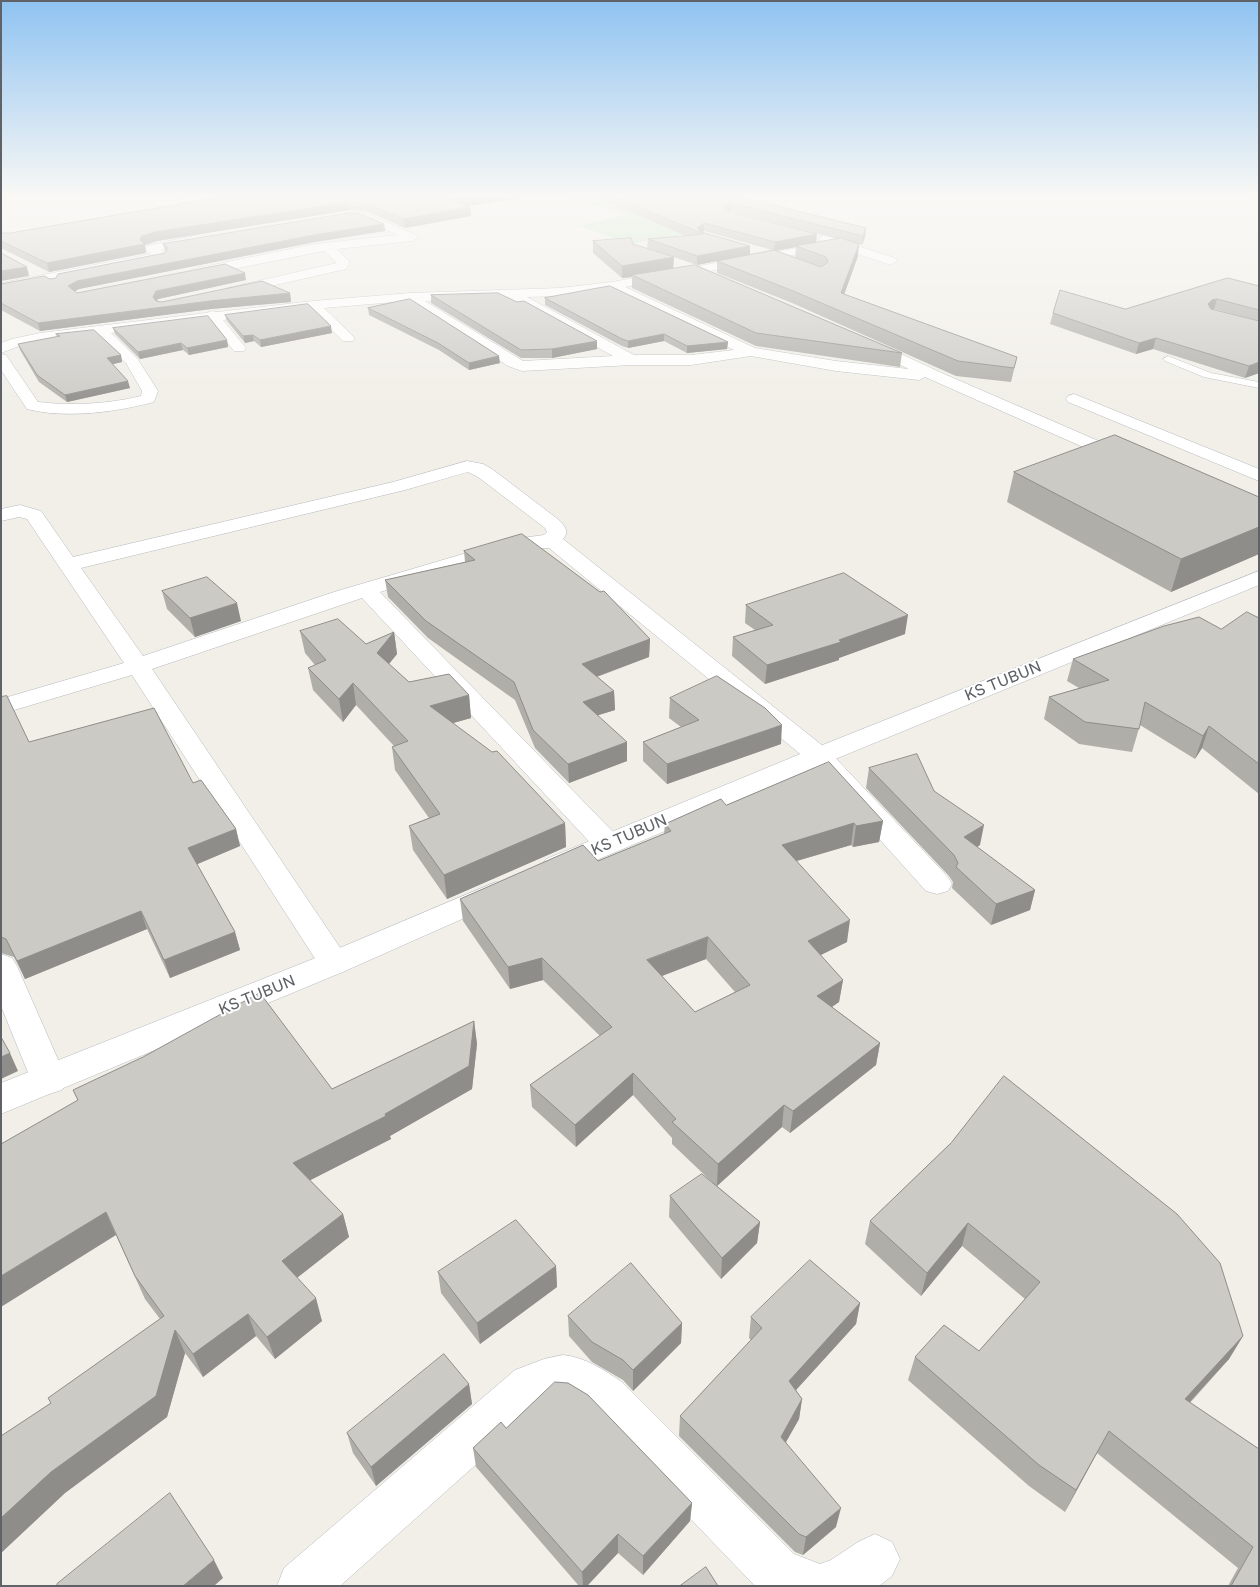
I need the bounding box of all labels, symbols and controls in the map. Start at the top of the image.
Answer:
street label: KS TUBUN [962,657,1044,705]
street label: KS TUBUN [588,810,670,860]
street label: KS TUBUN [216,971,298,1019]

